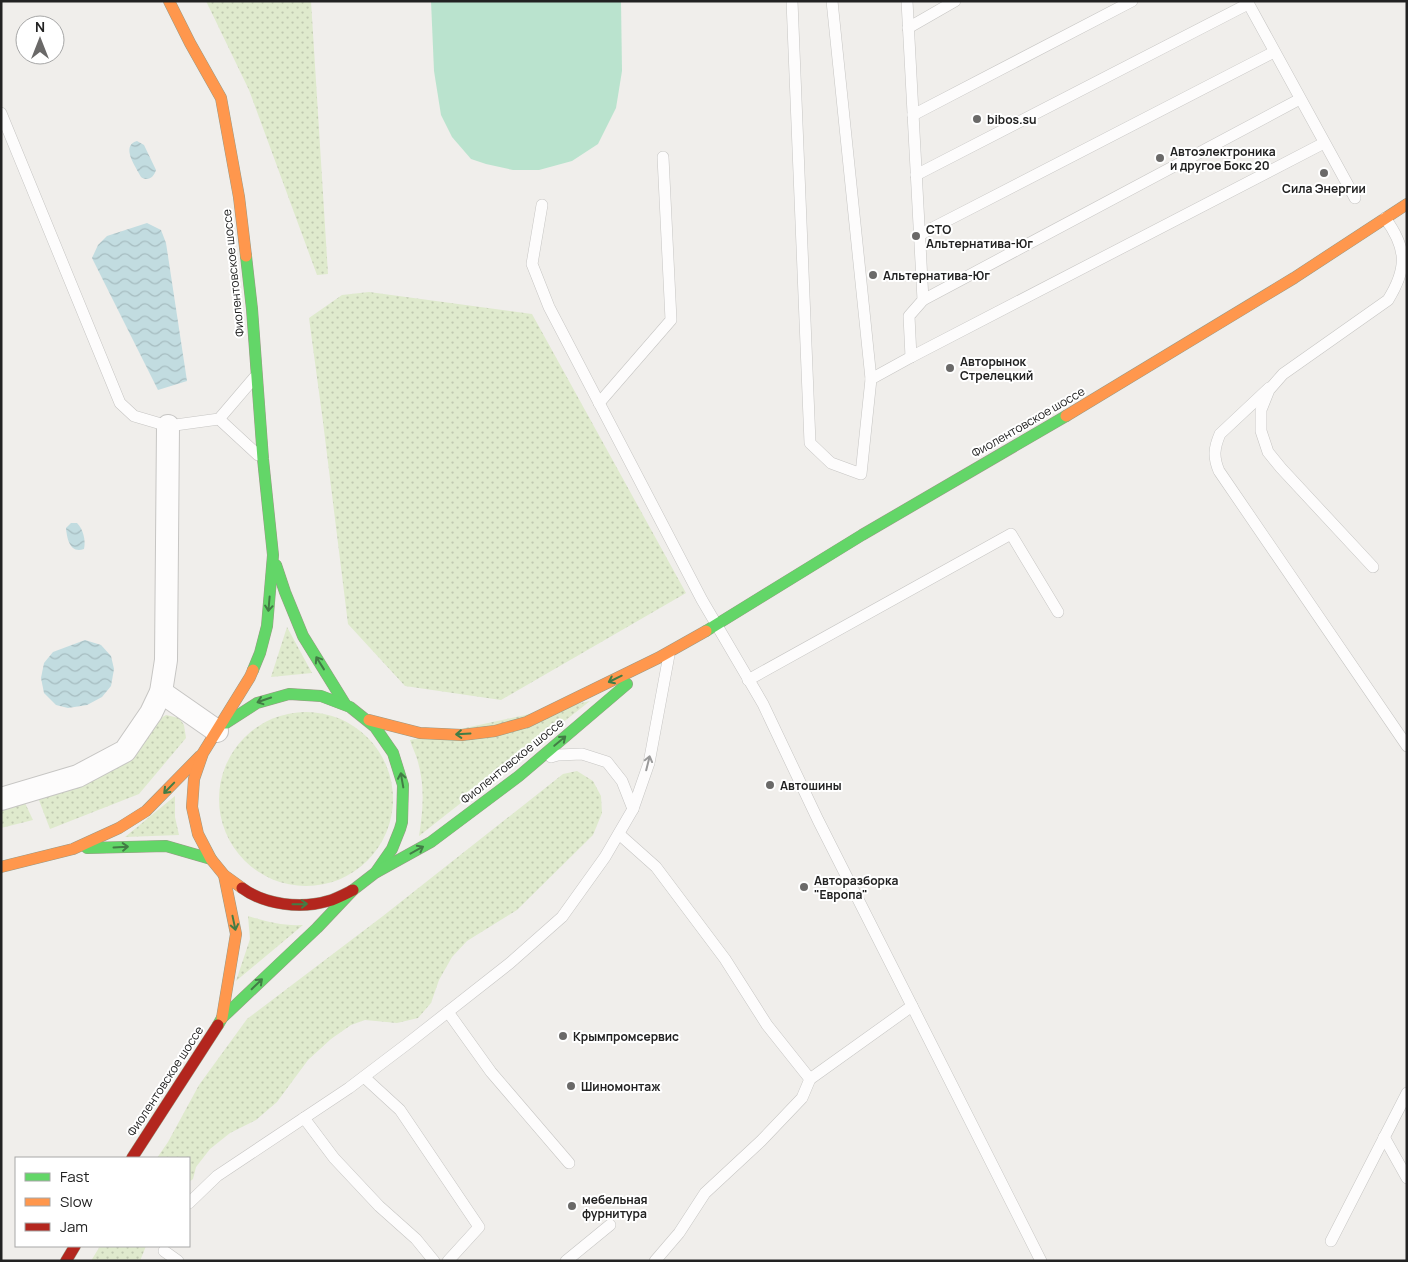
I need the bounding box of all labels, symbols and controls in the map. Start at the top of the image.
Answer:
north arrow [15,15,65,65]
text: N [35,17,45,36]
place label: bibos.su [987,111,1037,128]
marker: bibos.su [971,113,983,125]
place label: Автоэлектроника и другое Бокс 20 [1170,143,1276,174]
marker: Автоэлектроника и другое Бокс 20 [1154,152,1166,164]
marker: Сила Энергии [1318,167,1330,179]
place label: Сила Энергии [1282,180,1366,197]
street label: Фиолентовское шоссе [218,208,248,338]
place label: СТО Альтернатива-Юг [926,221,1033,252]
marker: СТО Альтернатива-Юг [910,230,922,242]
place label: Альтернатива-Юг [883,267,990,284]
marker: Альтернатива-Юг [867,269,879,281]
place label: Авторынок Стрелецкий [960,353,1033,384]
marker: Авторынок Стрелецкий [944,362,956,374]
street label: Фиолентовское шоссе [968,383,1088,461]
one-way arrow [264,595,273,611]
one-way arrow [315,656,325,670]
one-way arrow [607,674,622,684]
one-way arrow [257,696,272,705]
street label: Фиолентовское шоссе [457,714,567,808]
one-way arrow [456,729,472,739]
one-way arrow [554,735,567,746]
one-way arrow [644,756,653,772]
one-way arrow [397,772,407,788]
place label: Автошины [780,777,842,794]
marker: Автошины [764,779,776,791]
one-way arrow [163,781,175,794]
one-way arrow [113,843,129,852]
one-way arrow [410,844,424,854]
place label: Авторазборка "Европа" [814,872,898,903]
marker: Авторазборка "Европа" [798,881,810,893]
one-way arrow [292,899,308,909]
one-way arrow [230,915,239,931]
one-way arrow [251,978,264,990]
street label: Фиолентовское шоссе [123,1023,207,1139]
place label: Крымпромсервис [573,1028,679,1045]
marker: Крымпромсервис [557,1030,569,1042]
place label: Шиномонтаж [581,1078,661,1095]
marker: Шиномонтаж [565,1080,577,1092]
legend [15,1157,190,1247]
text: Fast [60,1166,89,1187]
text: Slow [60,1191,93,1212]
place label: мебельная фурнитура [582,1191,648,1222]
marker: мебельная фурнитура [566,1200,578,1212]
text: Jam [60,1216,88,1237]

